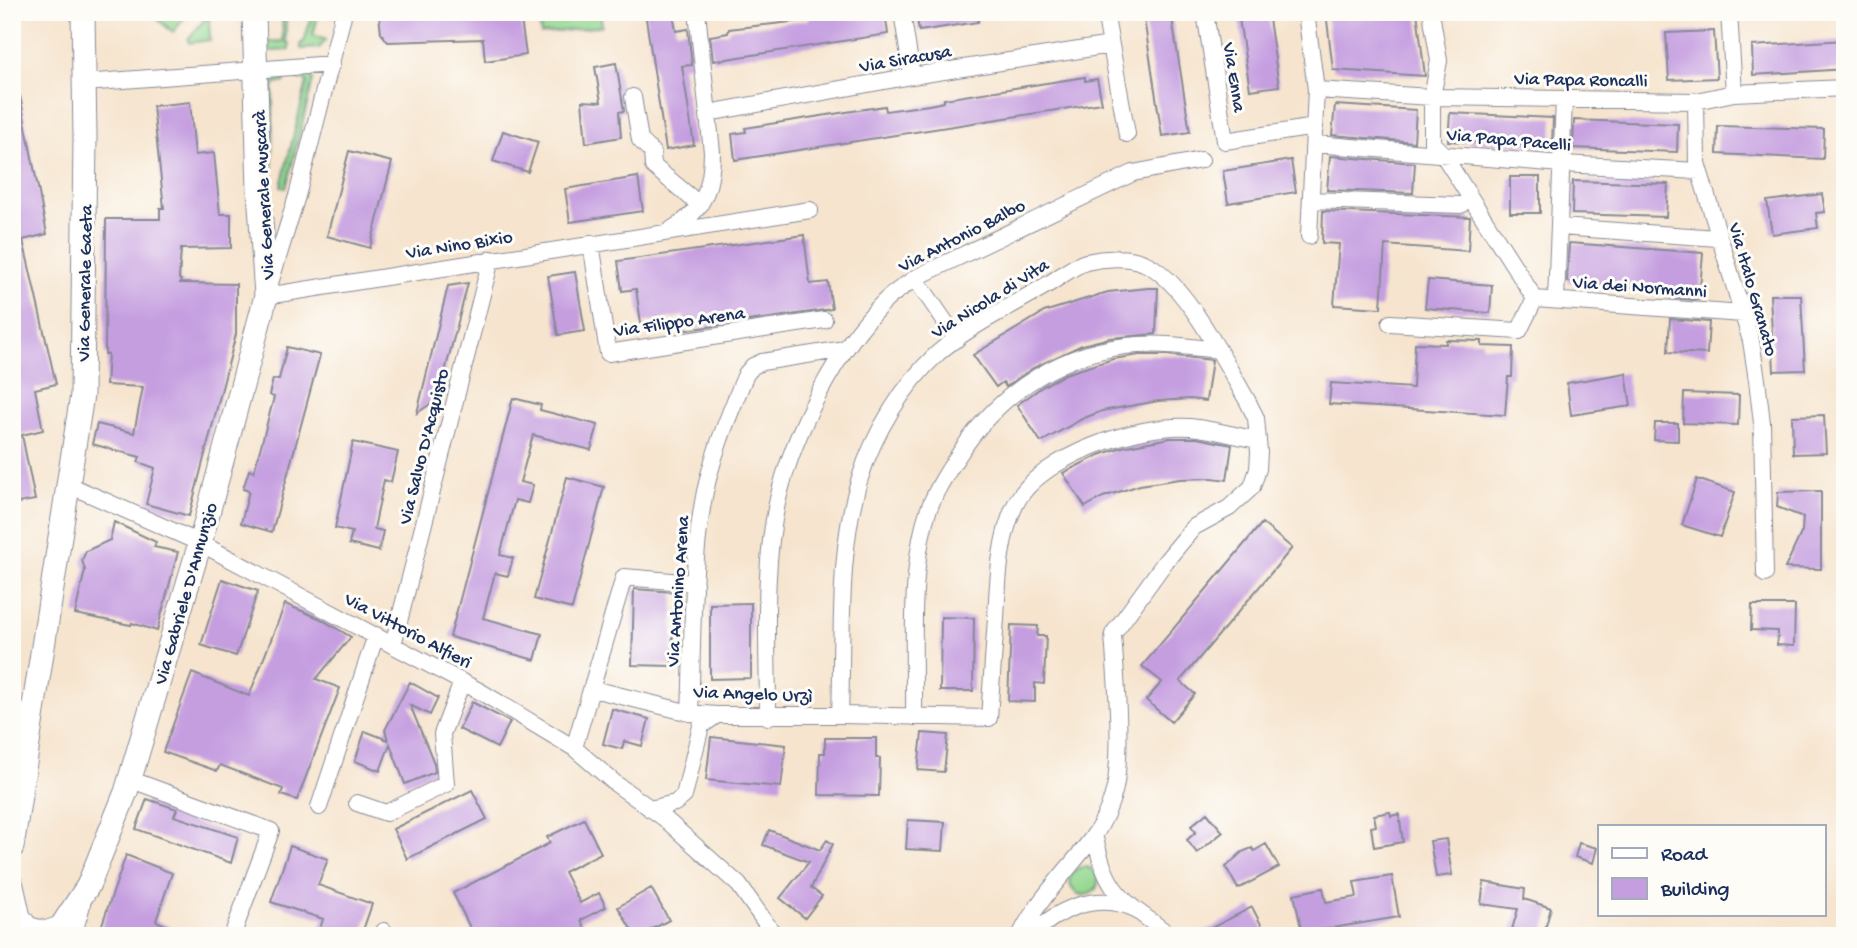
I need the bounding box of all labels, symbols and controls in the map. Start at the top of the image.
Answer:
street label: Via Enna [1216,40,1250,115]
street label: Via Siracusa [857,41,955,80]
street label: Via Papa Roncalli [1513,69,1648,94]
street label: Via Generale Muscarà [249,108,281,281]
street label: Via Papa Pacelli [1444,124,1572,158]
street label: Via Antonio Balbo [894,195,1030,279]
street label: Via Generale Gaeta [74,203,99,363]
street label: Via Italo Granato [1721,220,1782,359]
street label: Via Nino Bixio [404,227,515,266]
street label: Via Nicola di Vita [927,254,1055,346]
street label: Via dei Normanni [1571,272,1708,305]
street label: Via Filippo Arena [611,303,748,344]
street label: Via Salvo D'Acquisto [395,366,456,528]
street label: Via Gabriele D'Annunzio [150,500,224,689]
street label: Via Antonino Arena [663,513,696,669]
street label: Via Vittorio Alfieri [339,588,475,675]
street label: Via Angelo Urzì [692,682,813,709]
legend [1598,825,1826,916]
text: Road [1661,844,1709,869]
text: Building [1660,879,1730,904]

